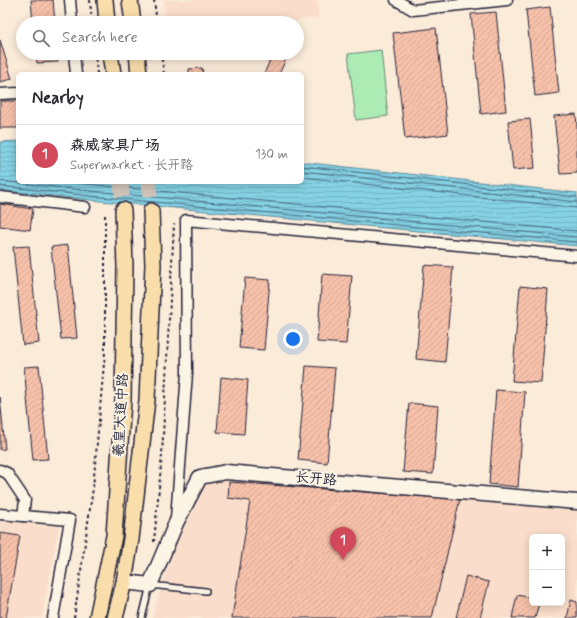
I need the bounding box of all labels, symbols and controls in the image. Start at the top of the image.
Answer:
search box [16,16,304,60]
icon: search [30,27,52,49]
text: Search here [62,28,138,48]
text: Nearby [32,87,84,109]
text: 森威家具广场 [70,136,160,156]
text: 1 [42,146,48,163]
text: 130 m [255,146,288,163]
text: Supermarket · 长开路 [70,157,193,174]
your location [283,329,303,349]
street label: 羲皇大道中路 [110,373,132,457]
street label: 长开路 [294,468,338,490]
pin: 1 [330,527,356,560]
map controls [529,534,565,606]
button: + [529,534,565,570]
button: − [529,570,565,606]

